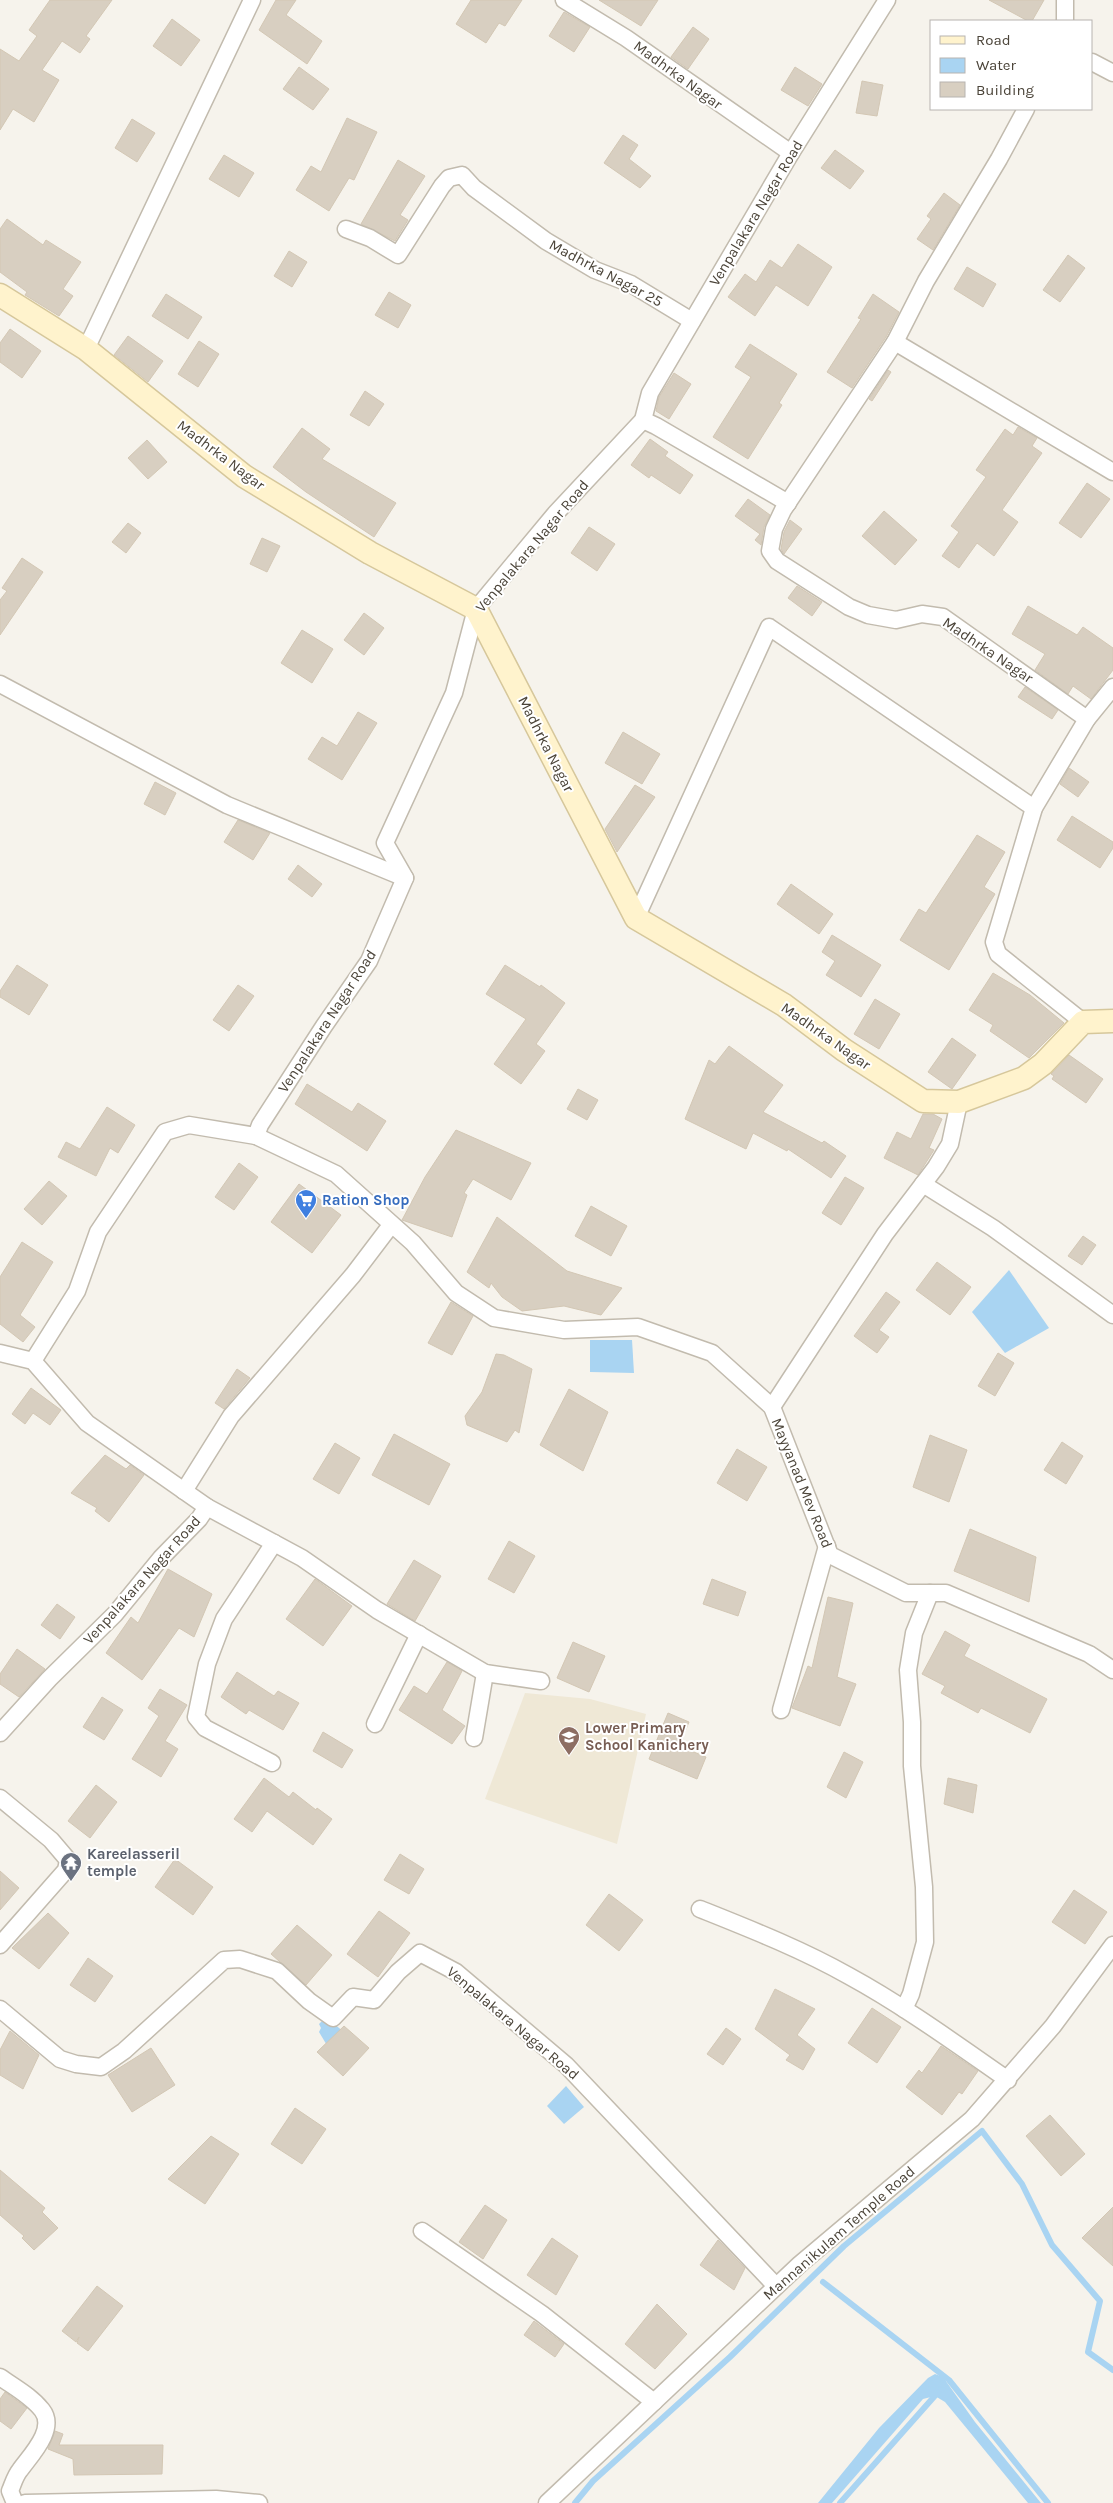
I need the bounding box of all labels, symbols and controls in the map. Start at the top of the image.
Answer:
legend [930,20,1093,110]
text: Road [976,31,1011,49]
street label: Madhrka Nagar [630,37,726,114]
text: Water [976,56,1017,74]
text: Building [976,81,1034,99]
street label: Venpalakara Nagar Road [705,137,807,289]
street label: Madhrka Nagar 25 [546,235,666,311]
street label: Madhrka Nagar [174,416,269,494]
street label: Venpalakara Nagar Road [471,476,593,616]
street label: Madhrka Nagar [939,613,1037,687]
street label: Madhrka Nagar [514,693,578,795]
street label: Venpalakara Nagar Road [274,946,380,1096]
street label: Madhrka Nagar [778,998,875,1074]
supermarket icon: Ration Shop [294,1188,318,1219]
place label: Ration Shop [322,1191,409,1209]
street label: Mayyanad Mev Road [768,1415,836,1551]
street label: Venpalakara Nagar Road [79,1512,205,1648]
place label: Lower Primary School Kanichery [585,1719,709,1754]
school or university icon: Lower Primary School Kanichery [557,1725,581,1756]
place label: Kareelasseril temple [87,1845,180,1880]
temple icon: Kareelasseril temple [59,1851,83,1882]
street label: Venpalakara Nagar Road [443,1962,583,2084]
street label: Mannanikulam Temple Road [759,2162,919,2304]

